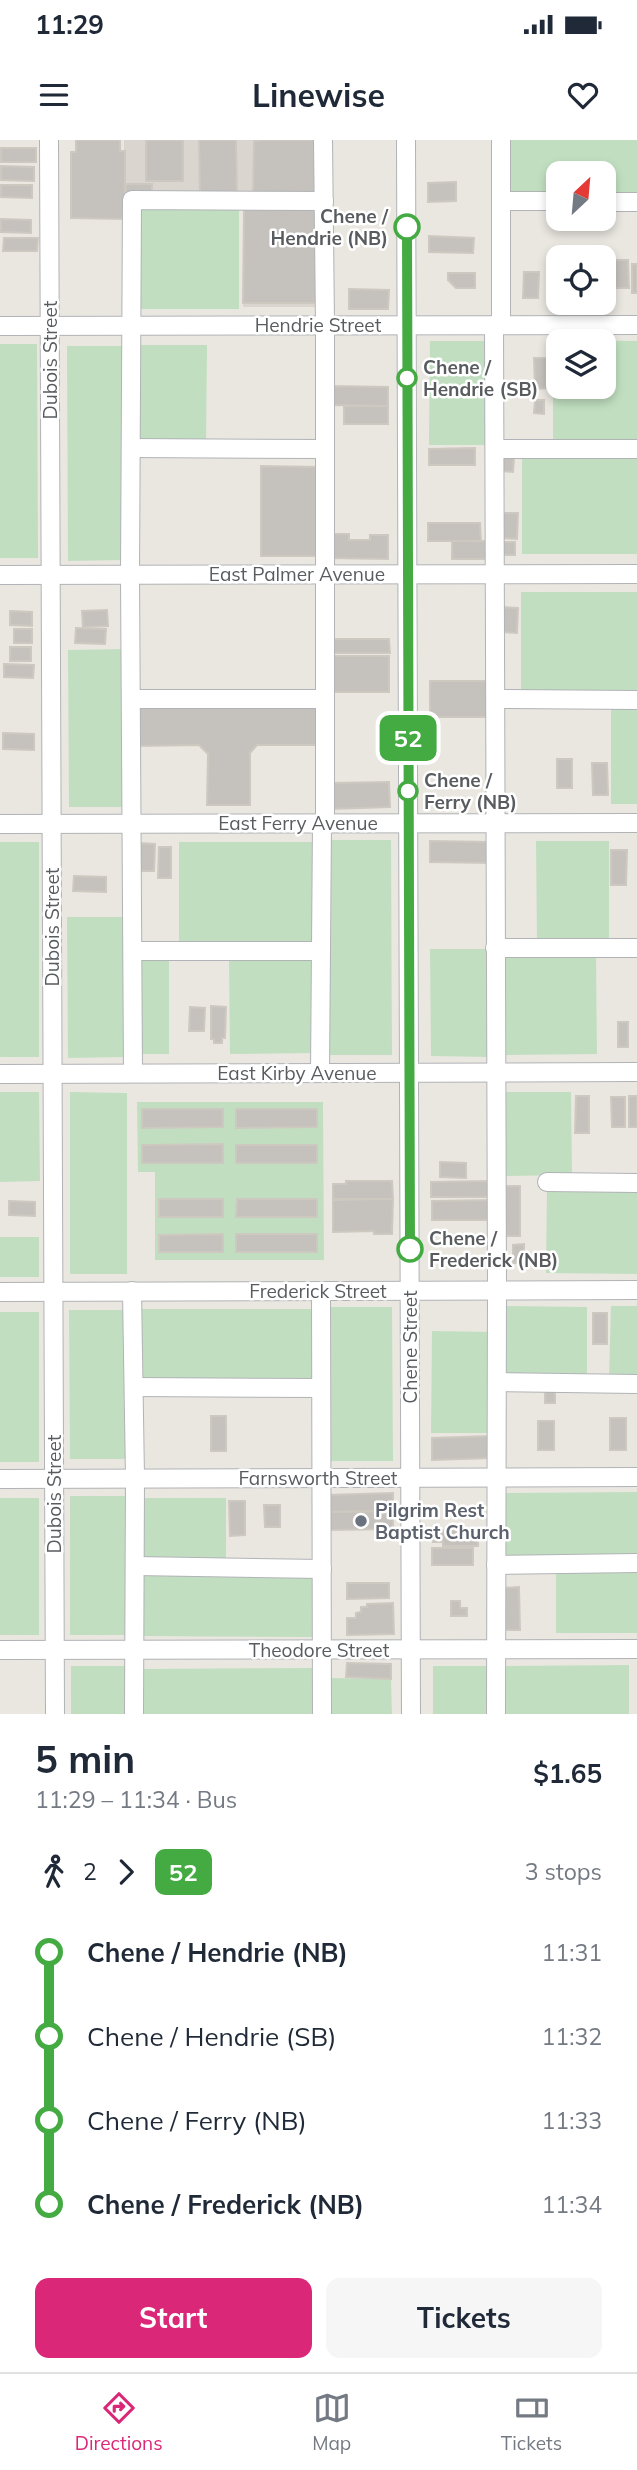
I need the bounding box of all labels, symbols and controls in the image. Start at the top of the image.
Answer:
text: 11:29 [35,8,104,41]
text: Linewise [252,75,385,115]
icon: menu [35,76,73,114]
icon: heart [564,76,602,114]
north arrow [546,161,616,231]
map controls [546,161,616,399]
place label: Chene / Hendrie (NB) [271,204,389,250]
marker: Chene / Hendrie (NB) [394,214,420,240]
button: locate [546,245,616,315]
street label: Dubois Street [38,300,62,419]
street label: Hendrie Street [255,313,382,337]
button: layers [546,329,616,399]
place label: Chene / Hendrie (SB) [423,355,538,401]
marker: Chene / Hendrie (SB) [397,368,417,388]
street label: East Palmer Avenue [209,562,385,586]
line badge: 52 [376,715,440,761]
text: 52 [394,723,422,753]
place label: Chene / Ferry (NB) [424,768,517,814]
marker: Chene / Ferry (NB) [398,781,418,801]
street label: East Ferry Avenue [218,811,378,835]
street label: Dubois Street [40,867,64,986]
street label: East Kirby Avenue [217,1061,377,1085]
place label: Chene / Frederick (NB) [429,1226,558,1272]
marker: Chene / Frederick (NB) [397,1236,423,1262]
street label: Frederick Street [249,1279,387,1303]
street label: Chene Street [398,1290,422,1404]
street label: Dubois Street [42,1434,66,1553]
street label: Farnsworth Street [239,1466,398,1490]
place label: Pilgrim Rest Baptist Church [375,1498,510,1544]
marker: Pilgrim Rest Baptist Church [353,1513,369,1529]
street label: Theodore Street [249,1638,390,1662]
text: 5 min [35,1735,135,1783]
text: $1.65 [533,1757,602,1790]
text: 11:29 – 11:34 · Bus [35,1785,237,1814]
icon: walk [35,1853,73,1891]
icon: forward [107,1853,145,1891]
text: 2 [83,1857,97,1886]
text: 52 [169,1857,198,1887]
text: 3 stops [525,1857,602,1886]
text: Chene / Hendrie (NB) [87,1936,348,1969]
text: 11:31 [542,1938,602,1967]
text: Chene / Hendrie (SB) [87,2020,336,2053]
text: 11:32 [542,2022,602,2051]
text: Chene / Ferry (NB) [87,2104,307,2137]
text: 11:33 [542,2106,602,2135]
text: Chene / Frederick (NB) [87,2188,364,2221]
text: 11:34 [542,2190,602,2219]
button: Start [35,2278,312,2358]
button: Tickets [326,2278,602,2358]
tab: Directions [75,2389,163,2455]
tab: Map [312,2389,351,2455]
tab: Tickets [501,2389,562,2455]

